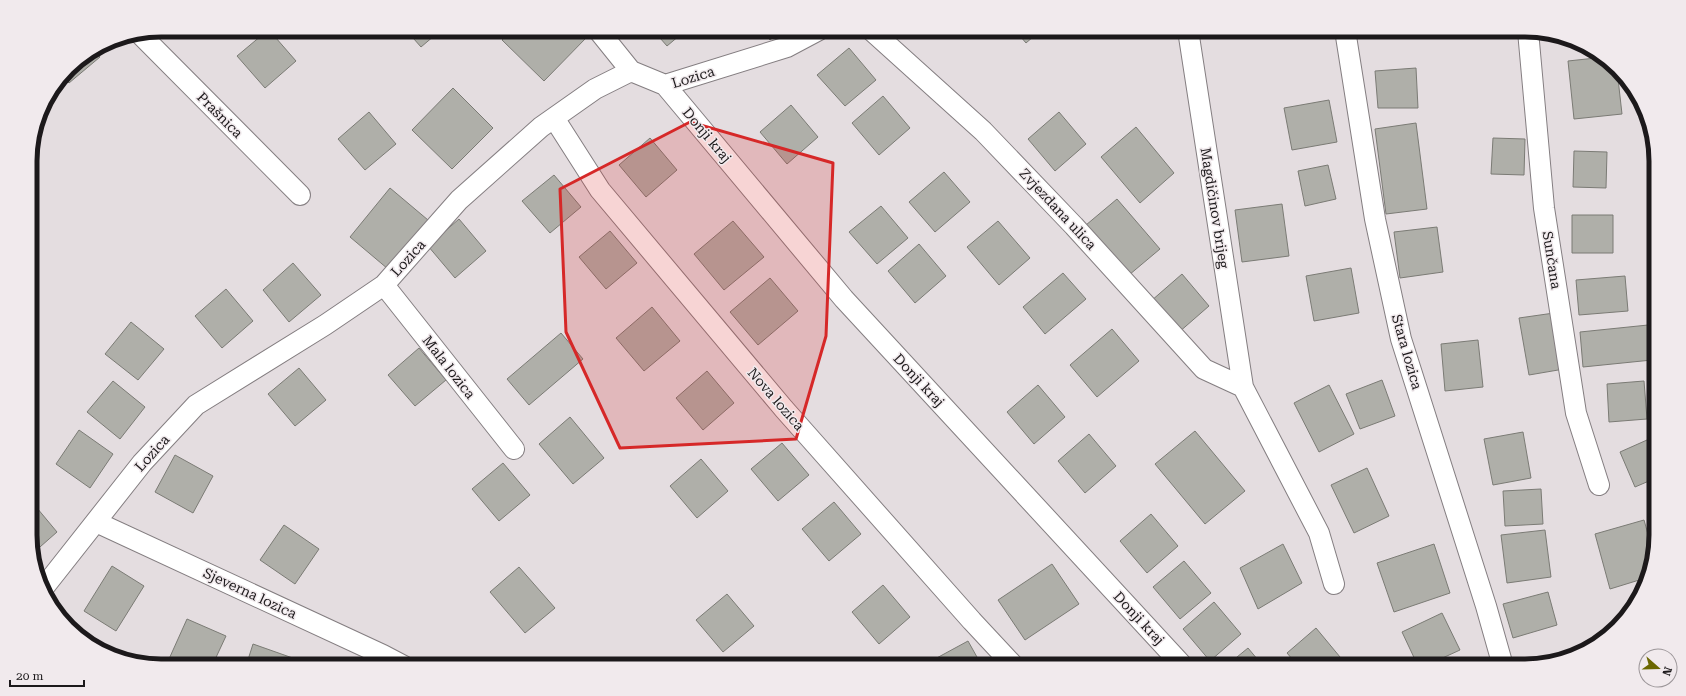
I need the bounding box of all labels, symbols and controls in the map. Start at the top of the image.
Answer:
street label: Lozica [670,63,717,91]
street label: Prašnica [194,89,246,141]
street label: Donji kraj [679,104,735,166]
street label: Magdičinov brijeg [1198,146,1232,270]
street label: Zvjezdana ulica [1016,165,1100,253]
street label: Sunčana [1540,230,1565,291]
street label: Lozica [387,236,429,280]
street label: Stara lozica [1389,313,1425,392]
street label: Mala lozica [419,332,479,402]
street label: Donji kraj [890,350,948,410]
street label: Nova lozica [744,364,808,434]
street label: Lozica [131,431,173,475]
street label: Sjeverna lozica [201,564,300,622]
street label: Donji kraj [1110,588,1168,648]
north arrow [1638,648,1678,688]
scale bar [10,662,84,688]
text: N [1659,665,1674,678]
text: 20 m [16,669,43,683]

